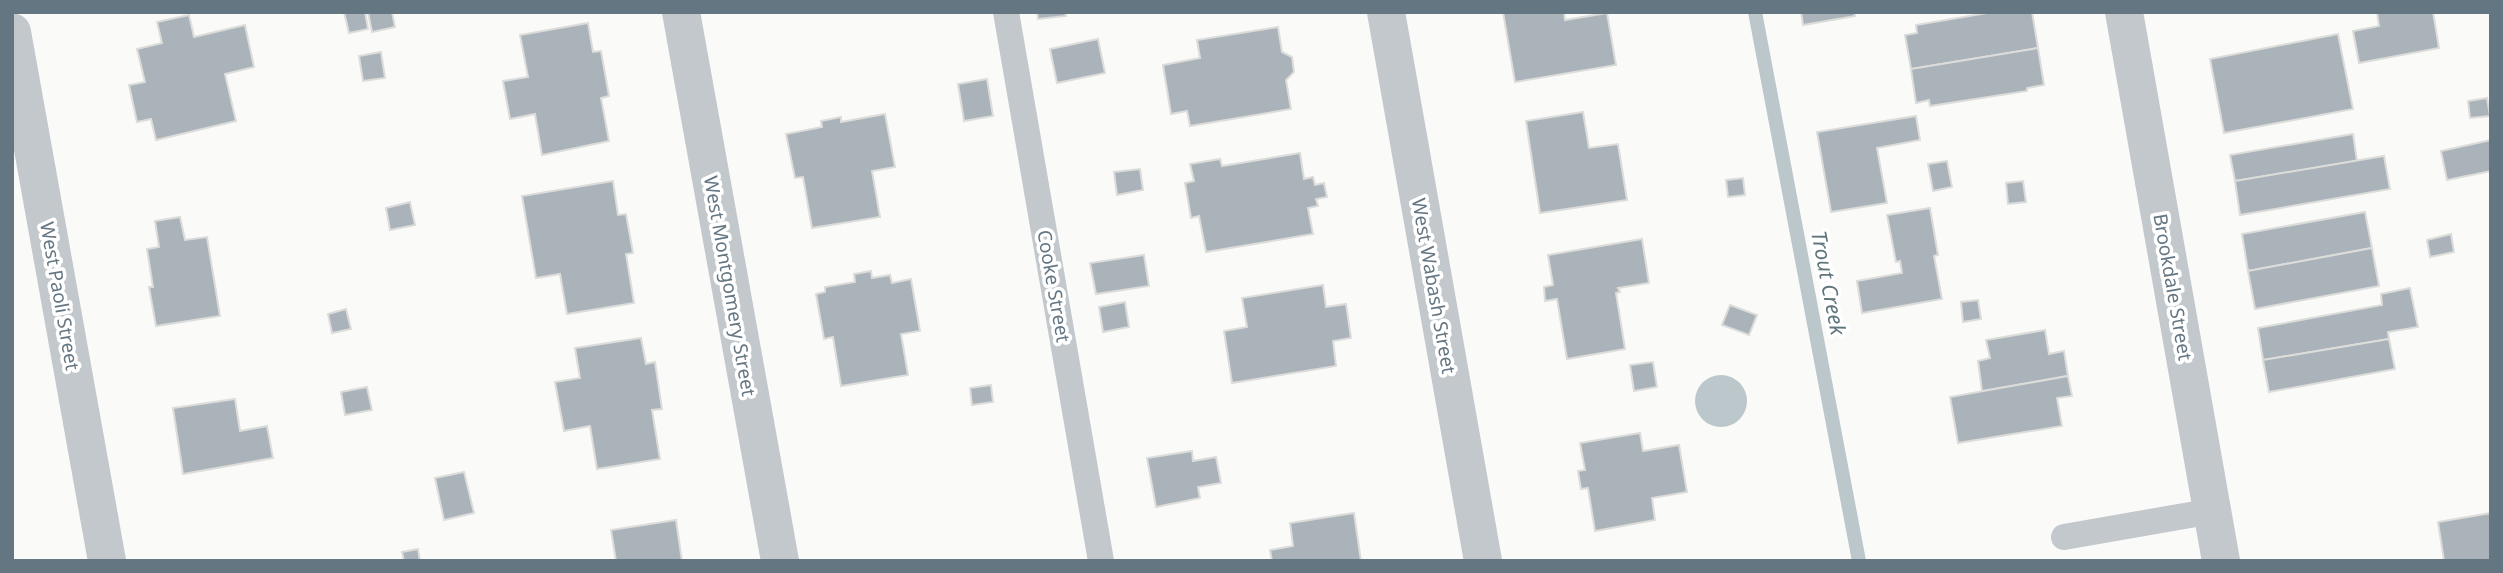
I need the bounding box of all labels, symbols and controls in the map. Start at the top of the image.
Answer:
street label: West Montgomery Street [698,174,762,398]
street label: West Wabash Street [1406,196,1462,376]
street label: Brookdale Street [2147,211,2199,363]
street label: West Paoli Street [34,220,86,372]
street label: Cooke Street [1031,228,1077,344]
water label: Trout Creek [1805,228,1853,339]

